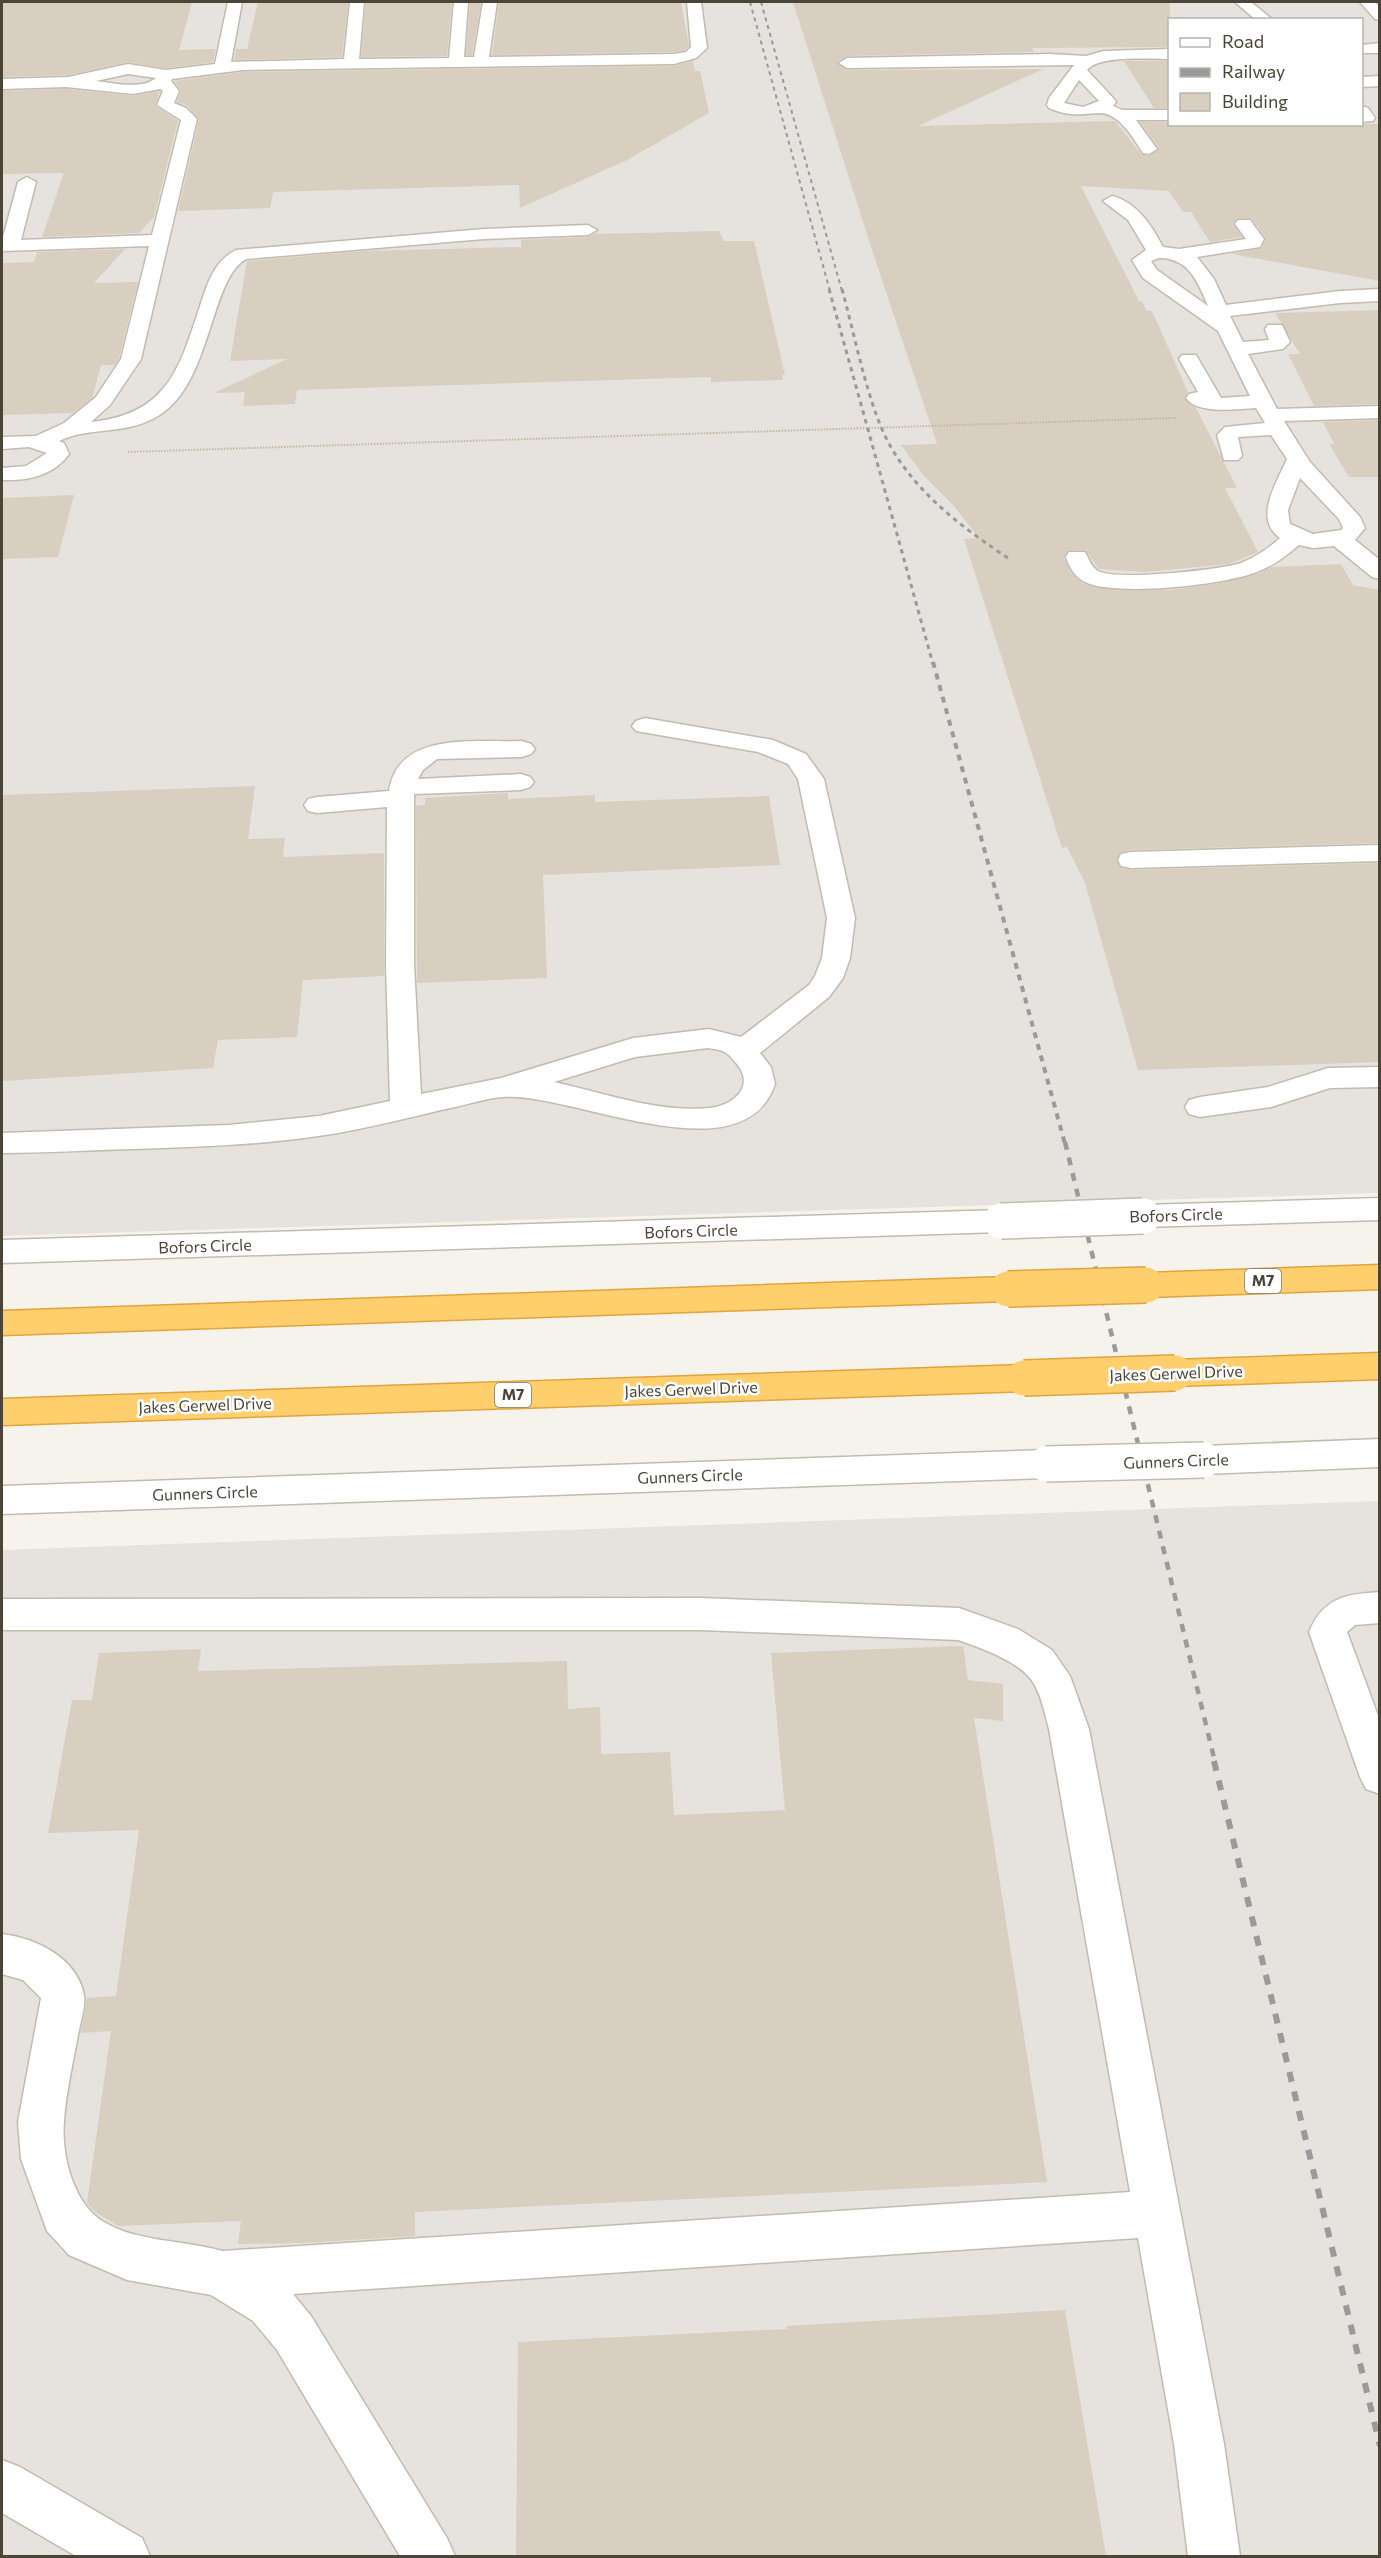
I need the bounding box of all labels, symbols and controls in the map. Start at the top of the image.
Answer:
legend [1168,18,1363,126]
text: Road [1222,30,1264,52]
text: Railway [1222,60,1285,82]
text: Building [1222,90,1288,112]
street label: Bofors Circle [1129,1203,1223,1226]
street label: Bofors Circle [644,1219,738,1242]
street label: Bofors Circle [158,1234,252,1257]
road number: M7 [1245,1269,1281,1293]
street label: Jakes Gerwel Drive [1109,1361,1243,1384]
street label: Jakes Gerwel Drive [624,1377,758,1400]
road number: M7 [495,1383,531,1407]
street label: Jakes Gerwel Drive [138,1393,272,1416]
street label: Gunners Circle [1123,1449,1229,1472]
street label: Gunners Circle [637,1464,743,1487]
street label: Gunners Circle [152,1481,258,1504]

